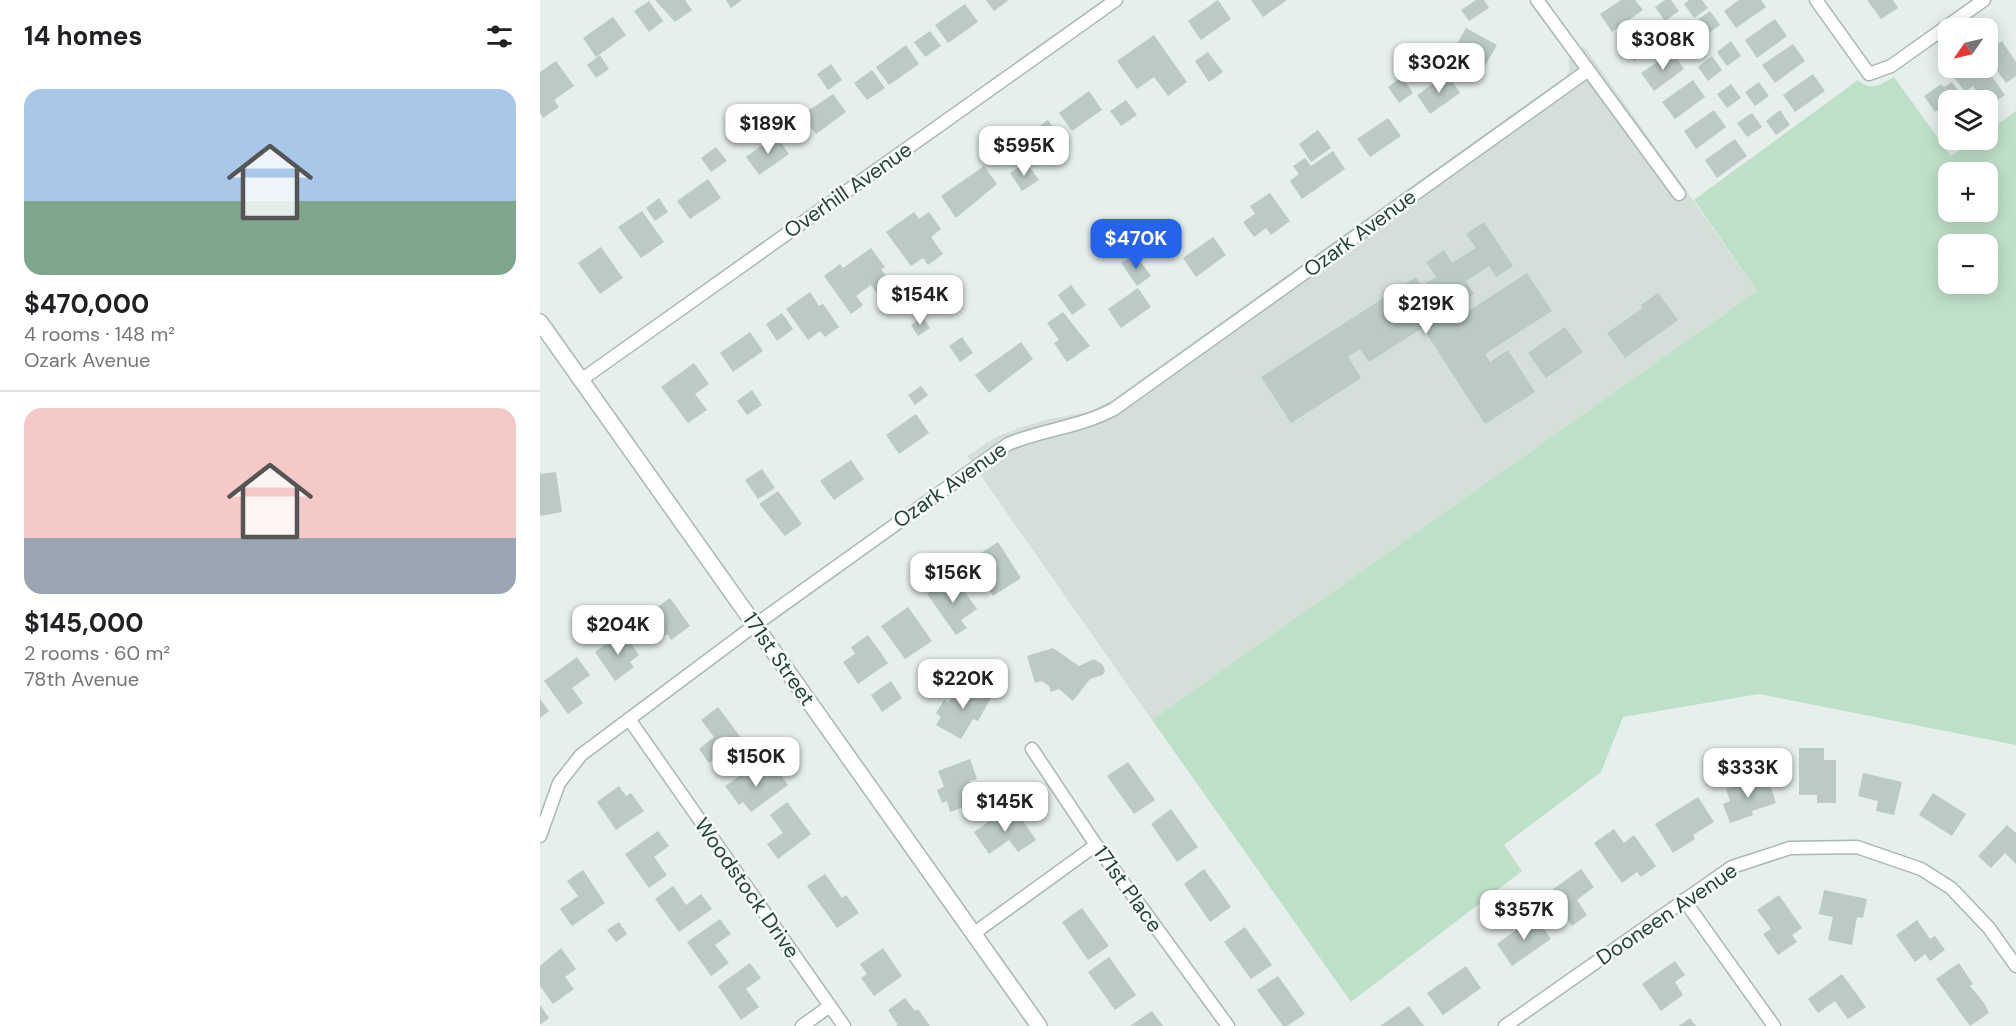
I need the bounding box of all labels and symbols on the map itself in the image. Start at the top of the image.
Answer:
north arrow [1938,18,1998,78]
pin: $308K [1621,20,1705,71]
pin: $302K [1397,43,1481,94]
pin: $189K [726,104,810,155]
pin: $595K [982,126,1066,177]
street label: Overhill Avenue [779,135,917,244]
street label: Ozark Avenue [1298,183,1422,283]
pin: $470K [1094,219,1178,270]
pin: $154K [878,275,962,326]
pin: $219K [1384,284,1468,335]
street label: Ozark Avenue [888,435,1012,534]
pin: $156K [911,553,995,604]
pin: $204K [576,605,660,656]
street label: 171st Street [737,607,821,711]
pin: $220K [921,659,1005,710]
pin: $150K [714,737,798,788]
pin: $333K [1706,748,1790,799]
pin: $145K [963,782,1047,833]
street label: Woodstock Drive [688,812,806,964]
street label: 171st Place [1087,840,1169,938]
street label: Dooneen Avenue [1591,856,1743,972]
pin: $357K [1482,890,1566,941]

